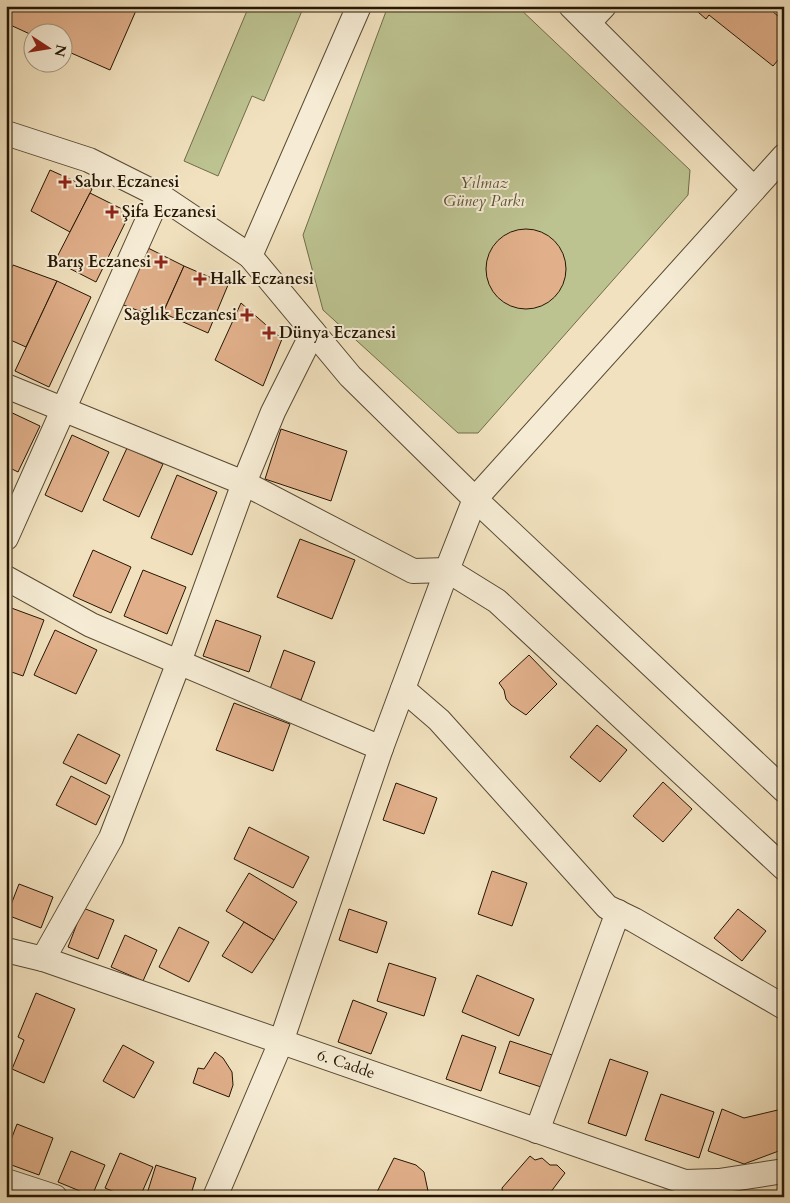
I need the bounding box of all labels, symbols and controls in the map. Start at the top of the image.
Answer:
north arrow [22,22,72,72]
text: N [50,43,71,59]
place label: Sabır Eczanesi [75,171,179,193]
park label: Yılmaz Güney Parkı [443,172,525,212]
marker: Sabır Eczanesi [59,176,71,188]
place label: Şifa Eczanesi [122,201,216,223]
marker: Şifa Eczanesi [106,206,118,218]
place label: Barış Eczanesi [47,251,151,273]
marker: Barış Eczanesi [155,256,167,268]
place label: Halk Eczanesi [210,268,314,290]
marker: Halk Eczanesi [194,273,206,285]
place label: Sağlık Eczanesi [124,304,237,326]
marker: Sağlık Eczanesi [241,309,253,321]
place label: Dünya Eczanesi [279,322,396,344]
marker: Dünya Eczanesi [263,327,275,339]
street label: 6. Cadde [314,1044,378,1084]

